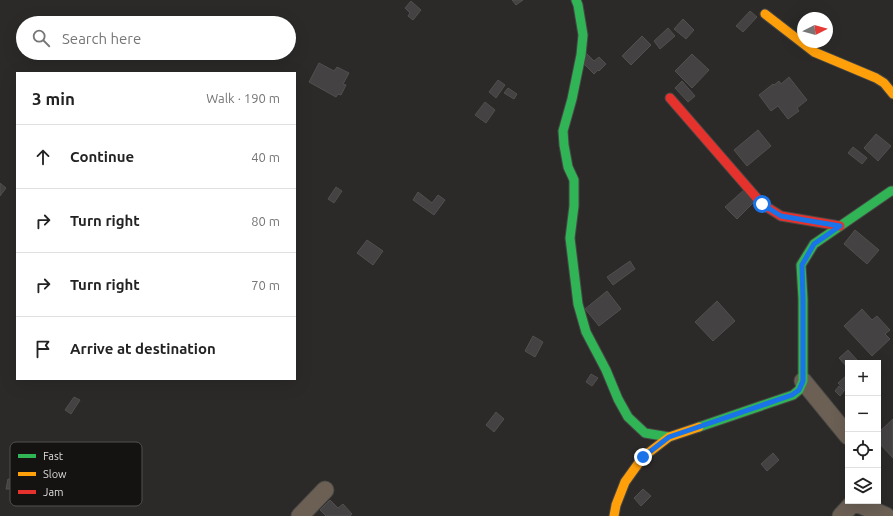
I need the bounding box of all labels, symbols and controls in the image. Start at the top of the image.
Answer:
north arrow [797,12,833,48]
search box [16,16,296,60]
icon: search [30,27,52,49]
text: Search here [62,30,141,47]
text: 3 min [32,89,75,108]
text: Walk · 190 m [206,91,280,105]
icon: ahead [32,146,54,168]
text: Continue [70,148,134,165]
text: 40 m [251,150,280,164]
route start [753,195,771,213]
icon: right [32,210,54,232]
text: Turn right [70,212,140,229]
text: 80 m [251,214,280,228]
icon: right [32,274,54,296]
text: Turn right [70,276,140,293]
text: 70 m [251,278,280,292]
icon: arrive [32,338,54,360]
text: Arrive at destination [70,340,216,357]
map controls [845,360,881,504]
button: + [845,360,881,396]
button: − [845,396,881,432]
button: locate [845,432,881,468]
legend [10,442,142,506]
route end [634,448,652,466]
text: Fast [43,450,64,462]
text: Slow [43,468,67,480]
button: layers [845,468,881,504]
text: Jam [43,486,64,498]

